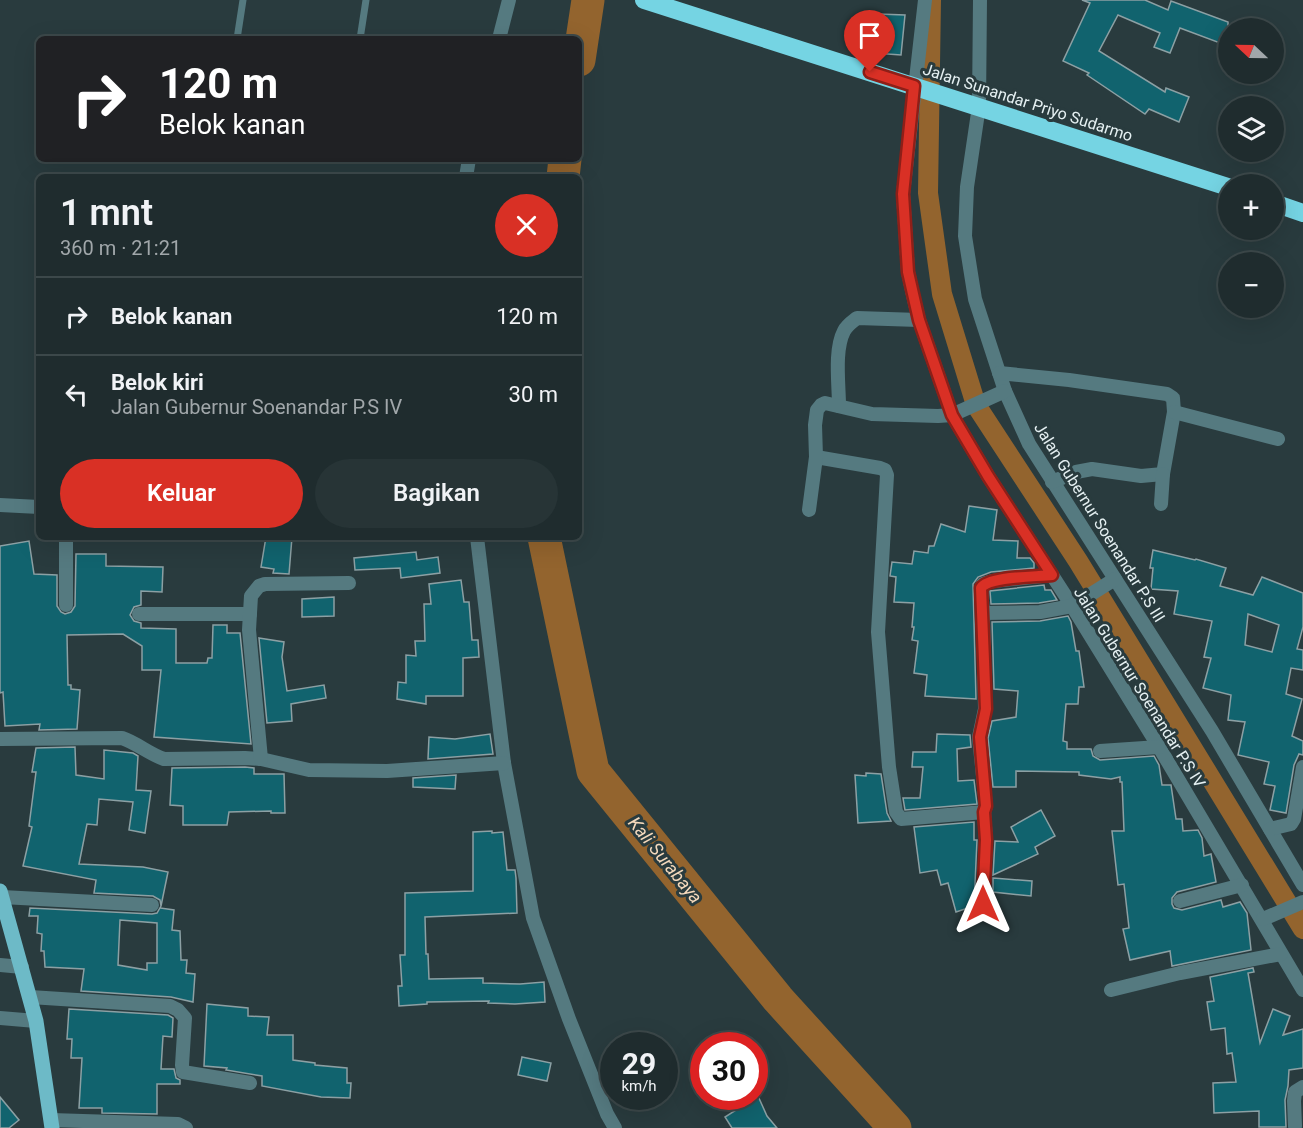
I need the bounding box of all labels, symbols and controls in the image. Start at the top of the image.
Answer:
pin [844,10,895,72]
north arrow [1218,18,1284,84]
map controls [1218,18,1284,318]
icon: arrive [853,19,886,52]
text: 120 m [159,59,278,108]
icon: right [60,60,138,138]
street label: Jalan Sunandar Priyo Sudarmo [921,60,1135,145]
button: layers [1218,96,1284,162]
text: Belok kanan [159,109,305,141]
button: + [1218,174,1284,240]
text: 1 mnt [60,192,153,234]
button: close [495,194,558,257]
text: 360 m · 21:21 [60,236,181,260]
button: − [1218,252,1284,318]
icon: right [60,300,93,333]
text: Belok kanan [111,304,232,329]
text: 120 m [496,304,558,329]
text: Belok kiri [111,370,204,395]
icon: left [60,378,93,411]
text: 30 m [509,382,558,407]
text: Jalan Gubernur Soenandar P.S IV [111,395,402,419]
street label: Jalan Gubernur Soenandar P.S III [1030,419,1169,625]
button: Keluar [60,459,303,528]
button: Bagikan [315,459,558,528]
street label: Jalan Gubernur Soenandar P.S IV [1070,583,1209,791]
water label: Kali Surabaya [624,812,707,907]
position arrow [951,872,1015,936]
speed limit sign: 30 [690,1032,768,1110]
text: 29 [622,1046,656,1081]
text: km/h [621,1077,657,1095]

